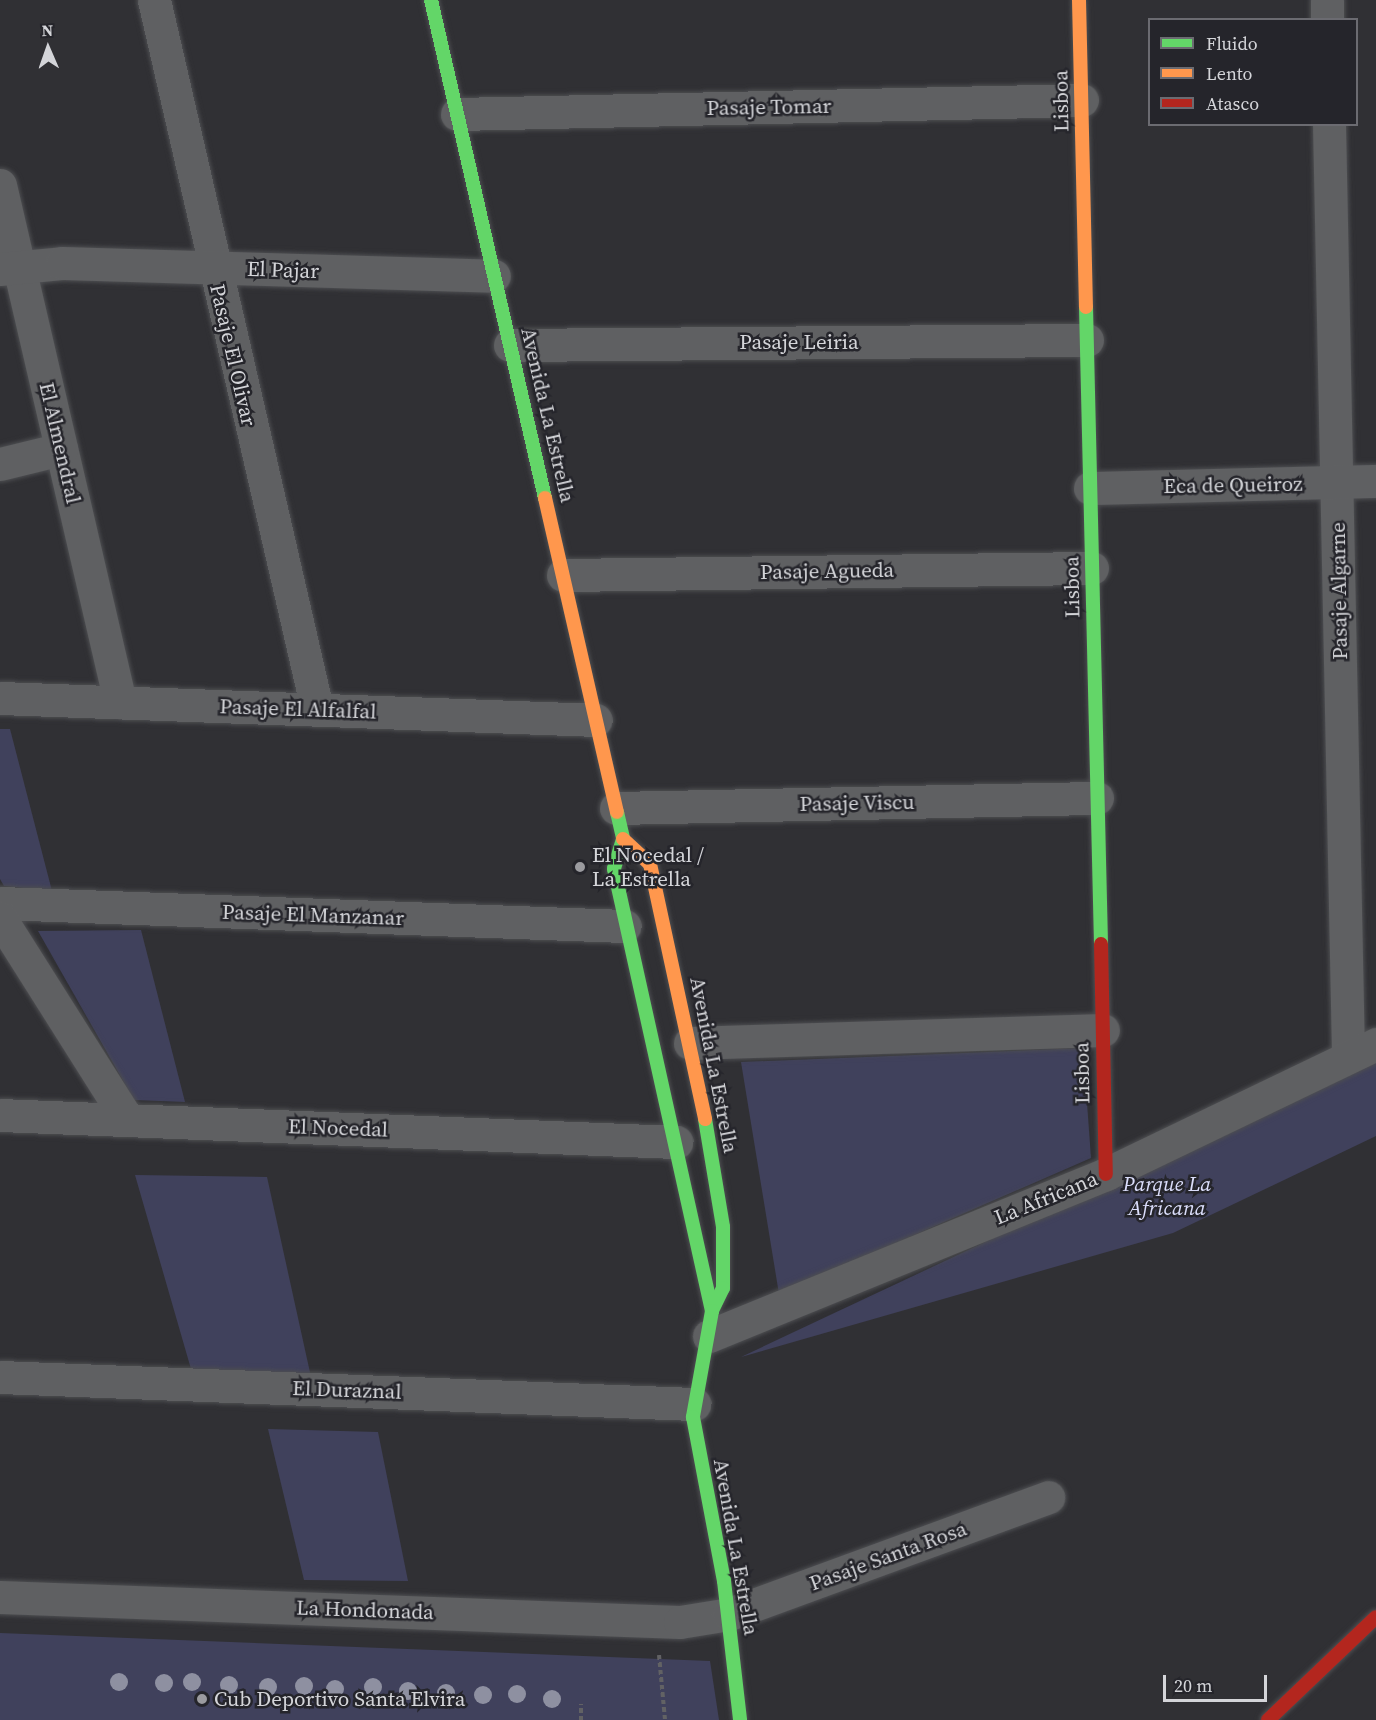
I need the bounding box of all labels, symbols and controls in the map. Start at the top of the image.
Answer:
north arrow [18,18,78,78]
legend [1148,18,1358,126]
text: N [41,19,54,41]
text: Fluido [1206,31,1258,56]
text: Lento [1206,61,1252,86]
street label: Lisboa [1048,70,1074,132]
text: Atasco [1206,91,1259,116]
street label: Pasaje Tomar [706,93,832,121]
street label: El Pajar [247,256,319,284]
street label: Pasaje El Olivar [204,282,262,428]
street label: Avenida La Estrella [516,325,580,505]
street label: Pasaje Leiria [739,329,859,355]
street label: El Almendral [34,380,86,506]
street label: Eca de Queiroz [1163,471,1303,499]
street label: Pasaje Algarne [1325,522,1353,660]
street label: Lisboa [1059,556,1085,618]
street label: Pasaje Agueda [760,557,894,585]
street label: Pasaje El Alfalfal [219,694,377,724]
street label: Pasaje Viscu [799,789,915,817]
place label: El Nocedal / La Estrella [592,842,704,892]
marker: El Nocedal / La Estrella [573,860,587,874]
street label: Pasaje El Manzanar [221,899,405,931]
street label: Avenida La Estrella [685,975,743,1155]
street label: Lisboa [1069,1042,1095,1104]
street label: El Nocedal [288,1114,388,1142]
street label: La Africana [991,1166,1101,1230]
park label: Parque La Africana [1123,1171,1211,1221]
street label: El Duraznal [292,1375,402,1405]
street label: Avenida La Estrella [708,1457,764,1637]
street label: Pasaje Santa Rosa [806,1516,970,1596]
street label: La Hondonada [296,1595,434,1625]
scale bar [1166,1663,1270,1701]
text: 20 m [1174,1673,1212,1698]
place label: Cub Deportivo Santa Elvira [214,1686,465,1712]
marker: Cub Deportivo Santa Elvira [195,1692,209,1706]

